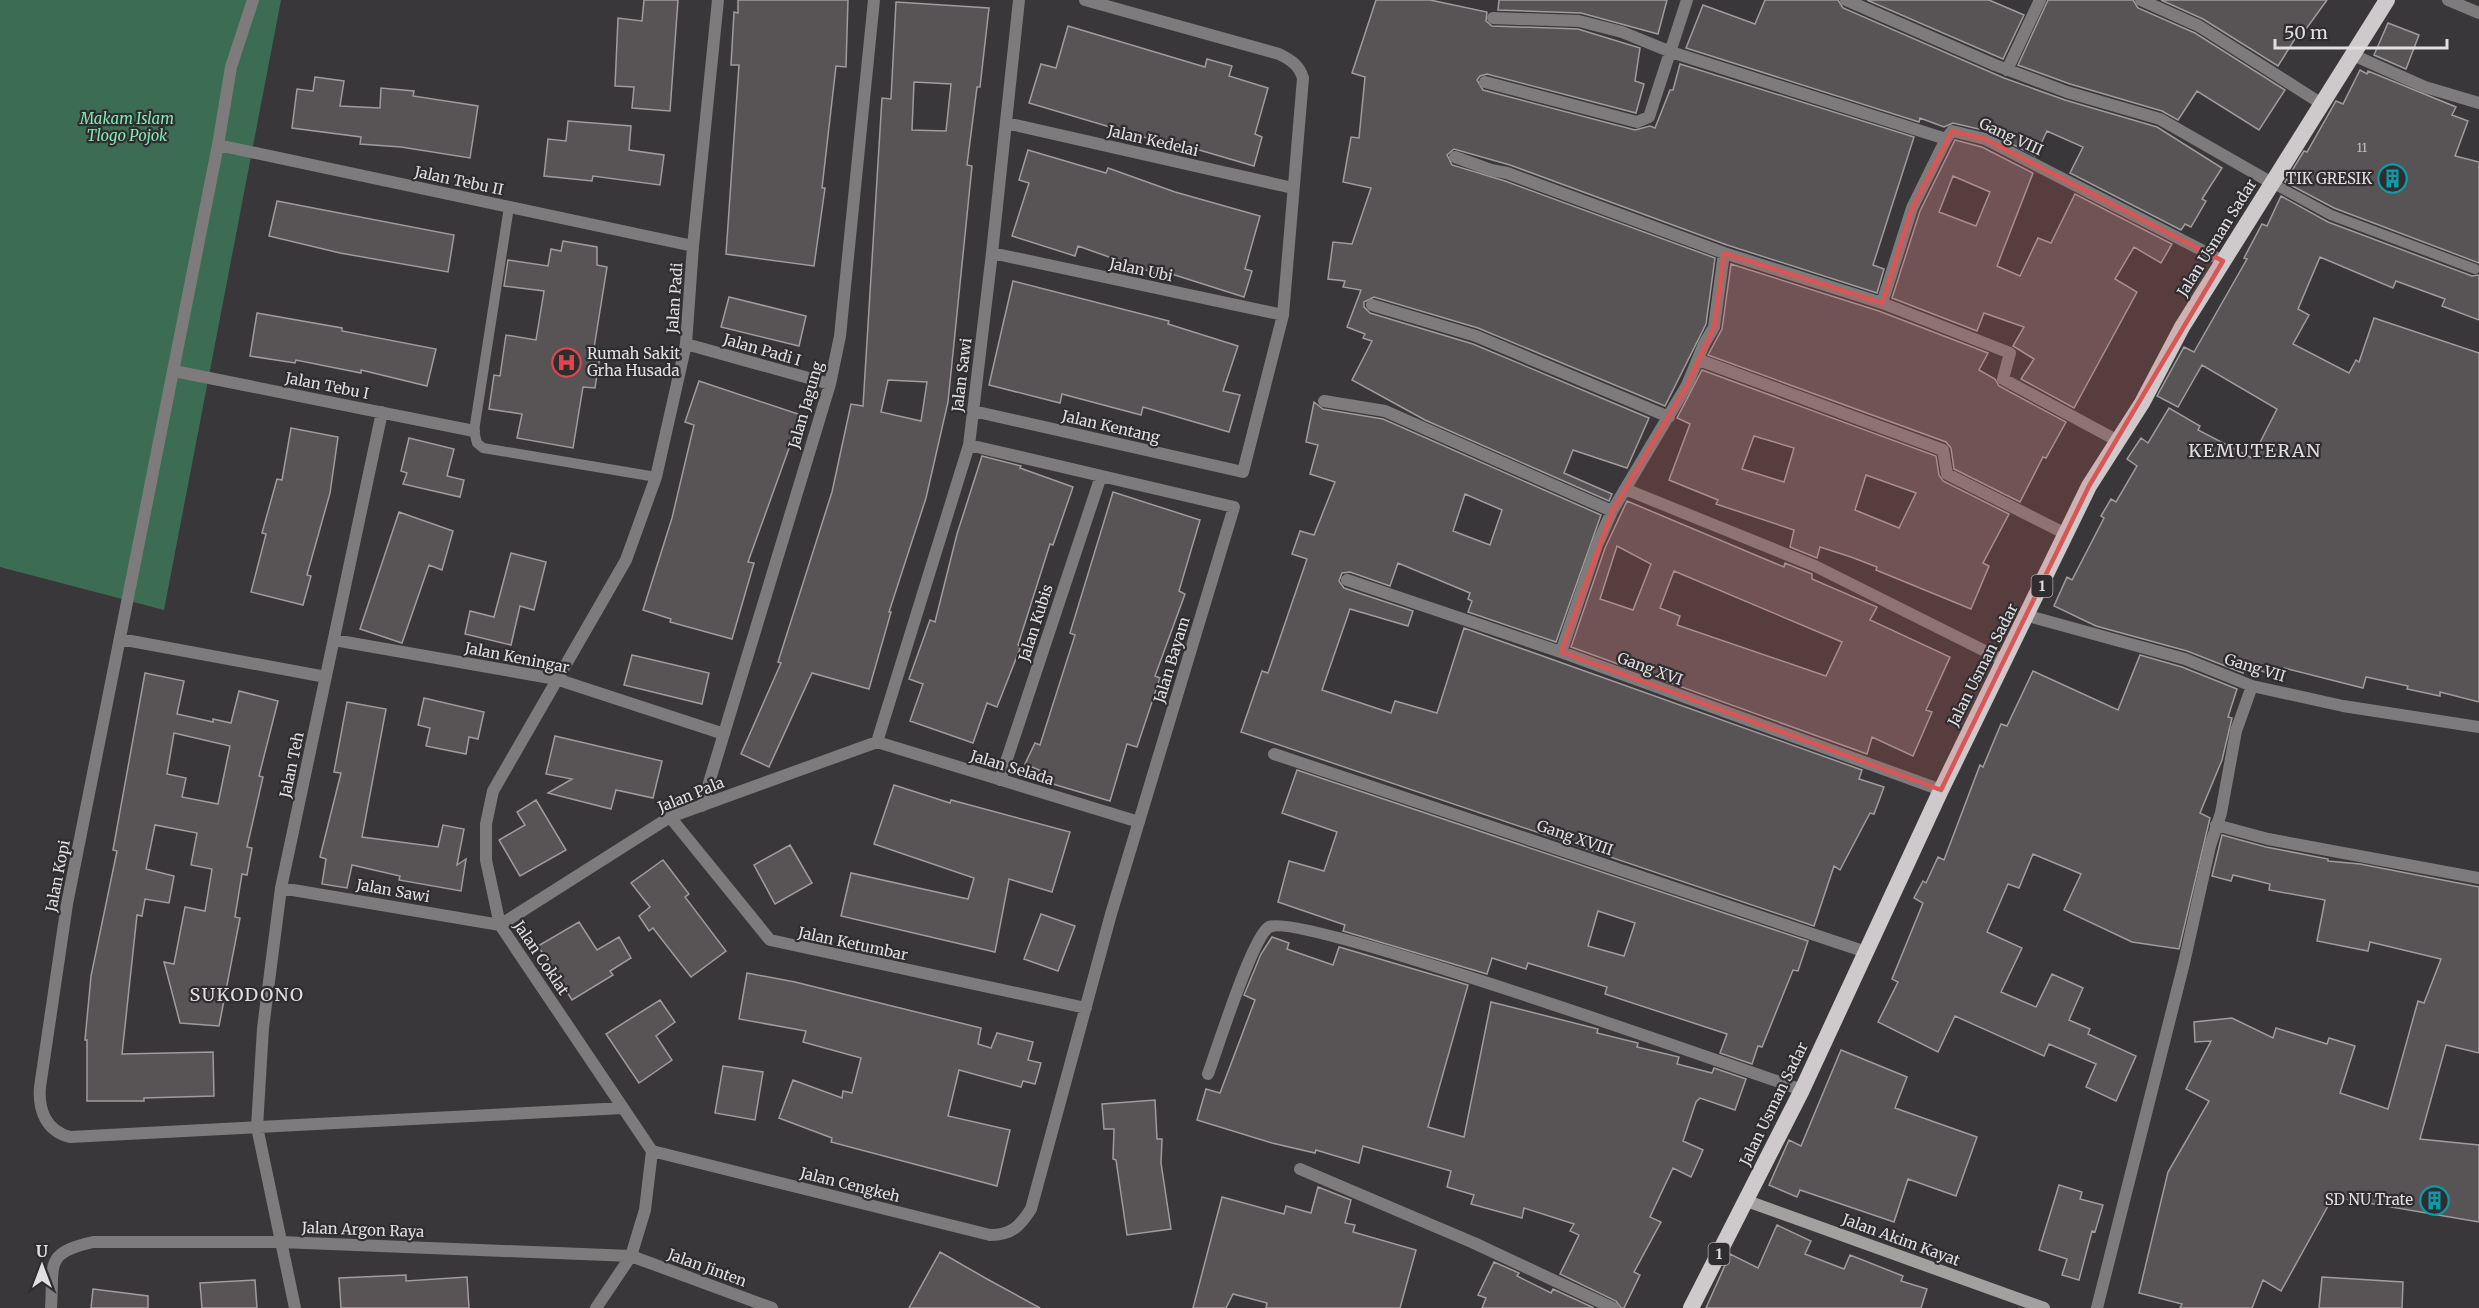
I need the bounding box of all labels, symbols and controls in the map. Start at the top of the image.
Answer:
scale bar [2275,12,2448,50]
text: 50 m [2284,21,2328,44]
park label: Makam Islam Tlogo Pojok [79,109,174,145]
street label: Gang VIII [1976,114,2046,160]
street label: Jalan Kedelai [1105,121,1200,160]
house number: 11 [2357,140,2368,155]
street label: Jalan Tebu II [412,162,505,199]
building icon: TIK GRESIK [2377,163,2409,195]
place label: TIK GRESIK [2286,169,2372,188]
street label: Jalan Usman Sadar [2172,175,2261,301]
street label: Jalan Ubi [1107,253,1175,286]
street label: Jalan Padi [662,262,686,335]
street label: Jalan Padi I [720,329,803,370]
street label: Jalan Sawi [947,337,975,414]
place label: Rumah Sakit Grha Husada [587,344,680,380]
hospital icon: Rumah Sakit Grha Husada [550,347,582,379]
street label: Jalan Jagung [784,359,827,452]
street label: Jalan Tebu I [283,368,371,403]
street label: Jalan Kentang [1059,406,1162,447]
district label: KEMUTERAN [2188,439,2322,462]
road number: 1 [2032,575,2052,597]
street label: Jalan Kubis [1014,582,1057,665]
street label: Jalan Usman Sadar [1943,600,2022,730]
street label: Jalan Bayam [1149,614,1194,706]
street label: Jalan Keningar [462,638,571,677]
street label: Gang XVI [1615,648,1685,689]
street label: Gang VII [2222,649,2288,686]
street label: Jalan Teh [275,730,308,801]
street label: Jalan Selada [967,746,1056,789]
street label: Jalan Pala [654,773,727,817]
street label: Gang XVIII [1535,816,1616,859]
street label: Jalan Kopi [41,838,74,914]
street label: Jalan Sawi [354,875,431,906]
street label: Jalan Coklat [509,916,573,999]
street label: Jalan Ketumbar [796,922,910,964]
district label: SUKODONO [190,983,304,1006]
street label: Jalan Usman Sadar [1735,1039,1812,1170]
street label: Jalan Cengkeh [797,1163,902,1206]
building icon: SD NU Trate [2418,1184,2450,1216]
place label: SD NU Trate [2325,1190,2413,1209]
street label: Jalan Akim Kayat [1839,1209,1963,1270]
street label: Jalan Argon Raya [300,1218,425,1241]
north arrow [12,1236,72,1296]
text: U [36,1241,48,1261]
road number: 1 [1708,1243,1730,1265]
street label: Jalan Jinten [664,1244,749,1291]

